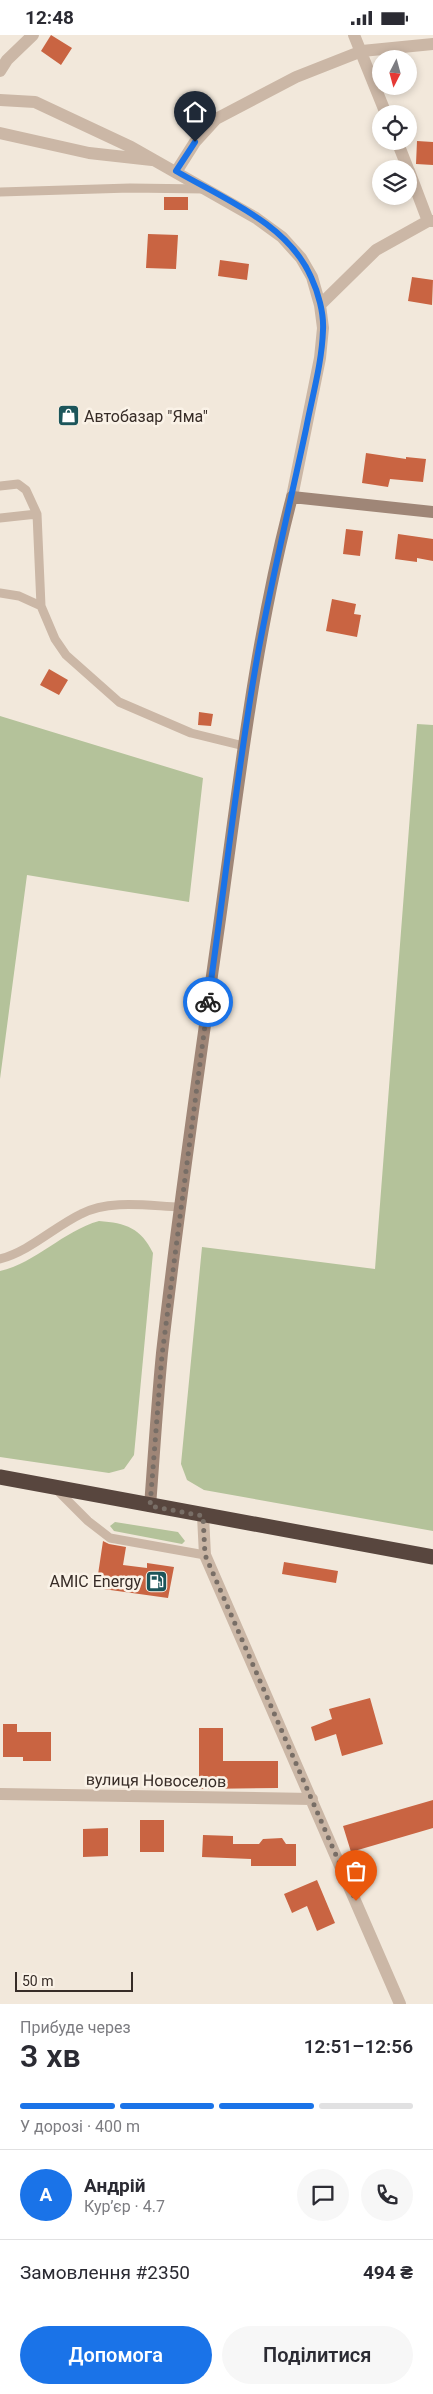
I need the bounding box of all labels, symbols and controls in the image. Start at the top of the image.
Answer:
text: 12:48 [25,6,74,29]
north arrow [372,50,418,95]
map controls [372,50,417,205]
pin [174,91,216,142]
icon: home [181,98,209,126]
button: locate [372,105,417,150]
button: layers [372,160,417,205]
shop icon: Автобазар "Яма" [56,404,80,428]
place label: Автобазар "Яма" [84,407,208,426]
courier [183,977,233,1027]
icon: bike [194,988,222,1016]
fuel station icon: AMIC Energy [145,1569,169,1593]
place label: AMIC Energy [50,1572,141,1591]
street label: вулиця Новоселов [86,1770,226,1791]
pin [335,1850,377,1901]
icon: bag [342,1857,370,1885]
scale bar [15,1969,132,1992]
text: 50 m [22,1973,54,1989]
text: Прибуде через [20,2018,131,2037]
text: 12:51–12:56 [304,2035,413,2058]
text: 3 хв [20,2037,81,2075]
text: У дорозі · 400 m [20,2117,140,2136]
button: chat [297,2169,349,2221]
button: phone [361,2169,413,2221]
text: Андрій [84,2174,146,2197]
text: А [40,2183,52,2206]
text: Кур’єр · 4.7 [84,2197,165,2216]
text: Замовлення #2350 [20,2261,190,2284]
text: 494 ₴ [363,2261,413,2284]
button: Допомога [20,2326,212,2384]
button: Поділитися [222,2326,413,2384]

